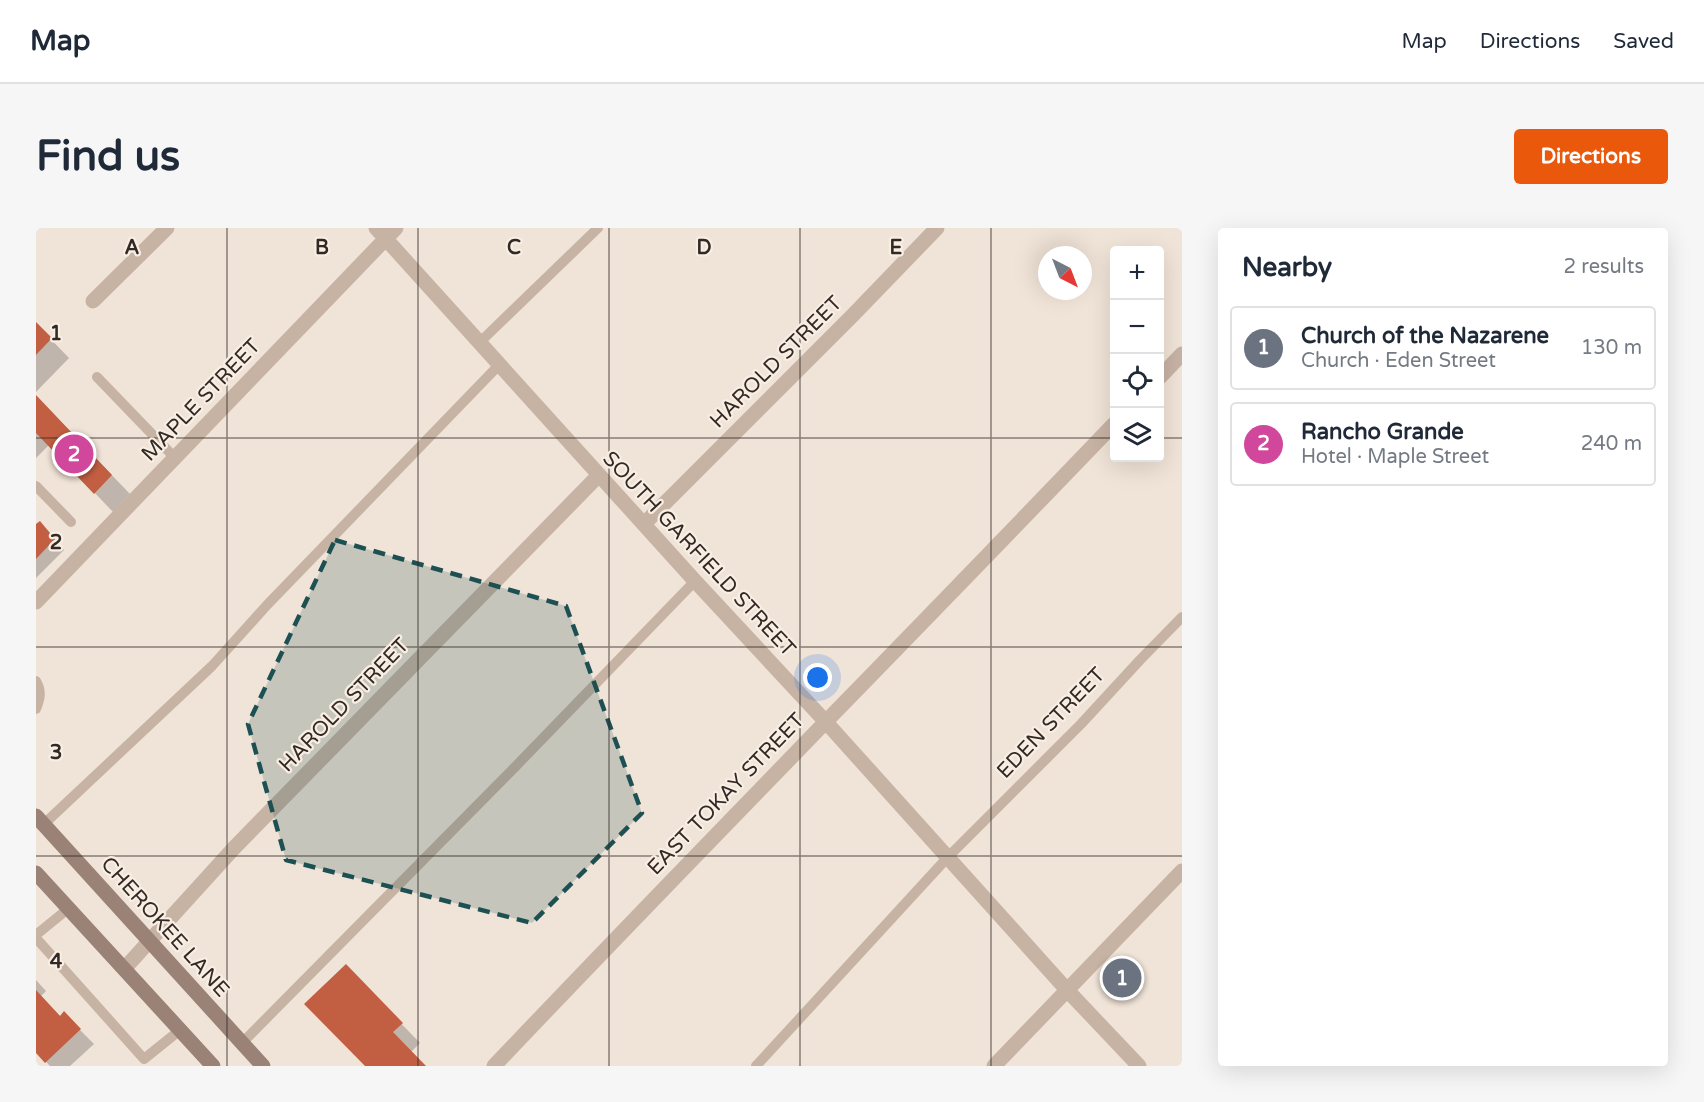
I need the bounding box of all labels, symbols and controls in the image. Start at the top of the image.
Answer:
text: Map [30,24,90,58]
text: Map [1401,29,1447,54]
text: Directions [1480,29,1580,54]
text: Saved [1613,29,1674,54]
button: Directions [1514,129,1668,184]
text: Find us [36,131,180,182]
text: A [125,236,140,260]
text: B [315,236,329,260]
text: C [507,236,521,260]
text: D [696,236,712,260]
text: E [890,236,903,260]
north arrow [1038,246,1092,300]
map controls [1110,246,1164,462]
button: + [1110,246,1164,300]
text: Nearby [1242,252,1332,283]
text: 2 results [1564,255,1644,279]
street label: HAROLD STREET [705,291,847,433]
button: − [1110,300,1164,354]
text: 1 [50,322,62,346]
text: Church of the Nazarene [1301,323,1549,349]
street label: MAPLE STREET [136,333,266,466]
text: 1 [1257,336,1270,360]
text: 130 m [1581,336,1642,360]
text: Church · Eden Street [1301,349,1496,373]
button: locate [1110,354,1164,408]
button: layers [1110,408,1164,462]
text: Rancho Grande [1301,419,1464,445]
pin: 2 [54,432,93,476]
text: 2 [1257,432,1270,456]
text: 240 m [1581,432,1642,456]
text: Hotel · Maple Street [1301,445,1489,469]
street label: SOUTH GARFIELD STREET [597,446,801,662]
text: 2 [50,531,62,555]
street label: HAROLD STREET [274,633,414,777]
street label: EDEN STREET [992,662,1110,784]
your location [803,663,832,692]
street label: EAST TOKAY STREET [642,708,810,880]
text: 3 [50,741,62,765]
street label: CHEROKEE LANE [96,852,234,1002]
text: 4 [50,950,63,974]
pin: 1 [1102,956,1142,1000]

